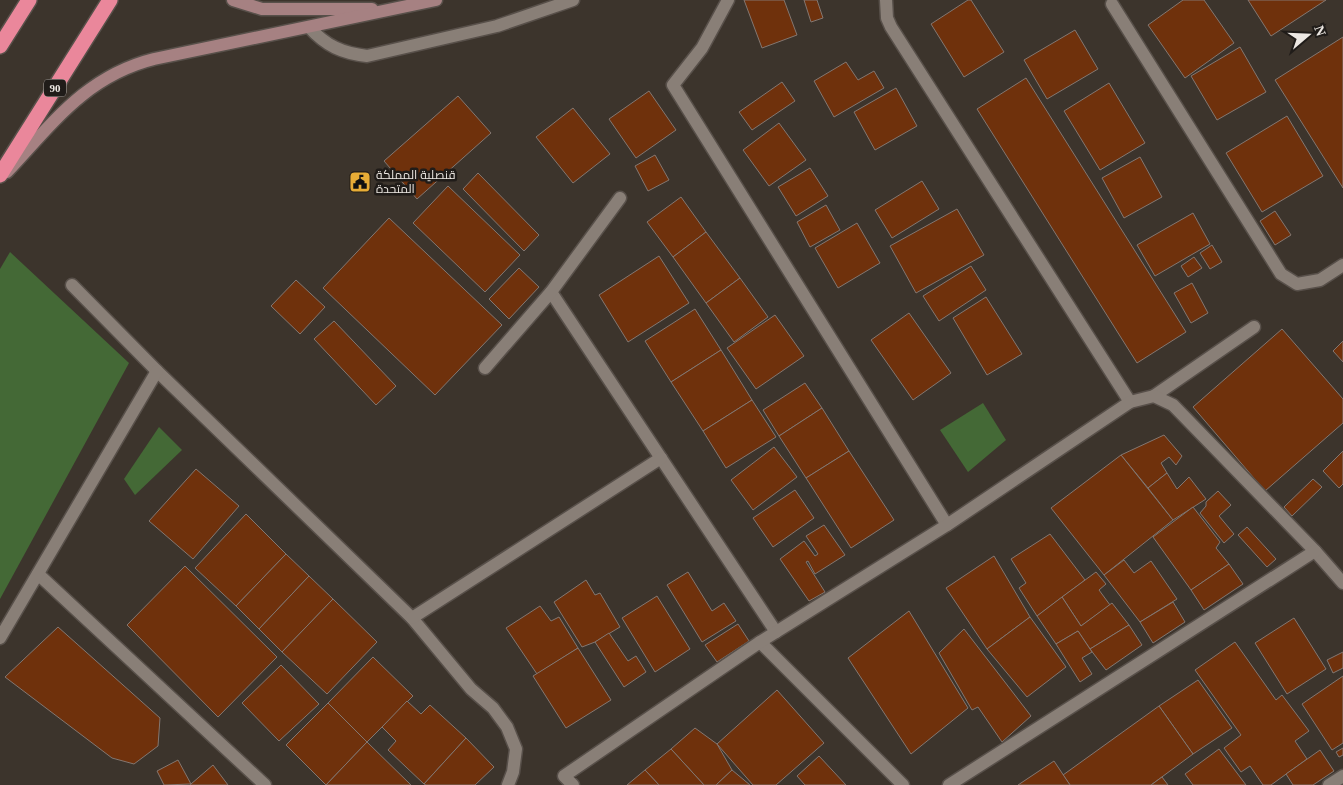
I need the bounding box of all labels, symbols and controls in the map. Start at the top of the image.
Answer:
north arrow [1283,10,1333,60]
text: N [1311,24,1329,38]
road number: 90 [44,80,66,96]
place label: قنصلية المملكة المتحدة [376,168,455,196]
public building icon: قنصلية المملكة المتحدة [348,170,372,194]

